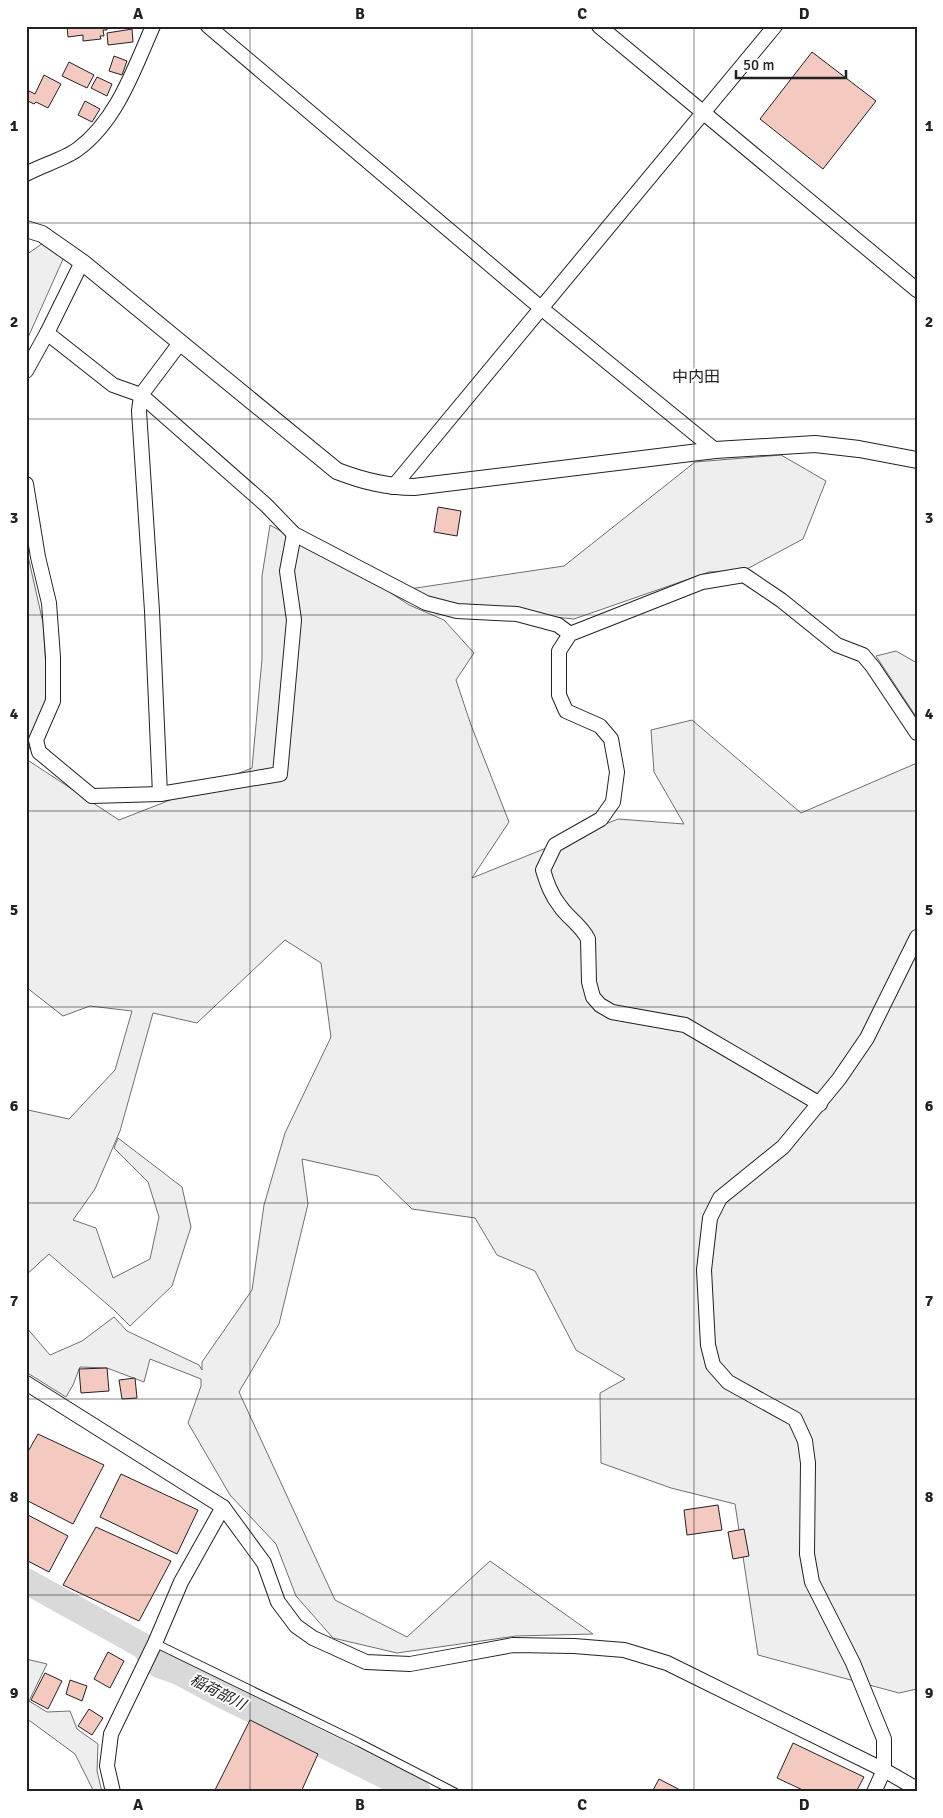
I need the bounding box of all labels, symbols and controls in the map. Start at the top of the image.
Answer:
text: A [133,4,144,24]
text: B [355,4,365,24]
text: C [577,4,587,24]
text: D [799,4,810,24]
scale bar [736,48,846,80]
text: 50 m [743,56,774,74]
text: 1 [10,116,19,136]
text: 1 [925,116,934,136]
text: 2 [10,312,18,332]
text: 2 [925,312,933,332]
district label: 中内田 [672,367,720,387]
text: 3 [10,508,18,528]
text: 3 [925,508,933,528]
text: 4 [10,704,19,724]
text: 4 [925,704,934,724]
text: 5 [10,900,18,920]
text: 5 [925,900,933,920]
text: 6 [10,1096,19,1116]
text: 6 [925,1096,934,1116]
text: 7 [10,1291,19,1311]
text: 7 [925,1291,934,1311]
text: 8 [10,1487,19,1507]
text: 8 [925,1487,934,1507]
water label: 稲荷部川 [187,1670,251,1715]
text: 9 [10,1683,19,1703]
text: 9 [925,1683,934,1703]
text: A [133,1795,144,1815]
text: B [355,1795,365,1815]
text: C [577,1795,587,1815]
text: D [799,1795,810,1815]

